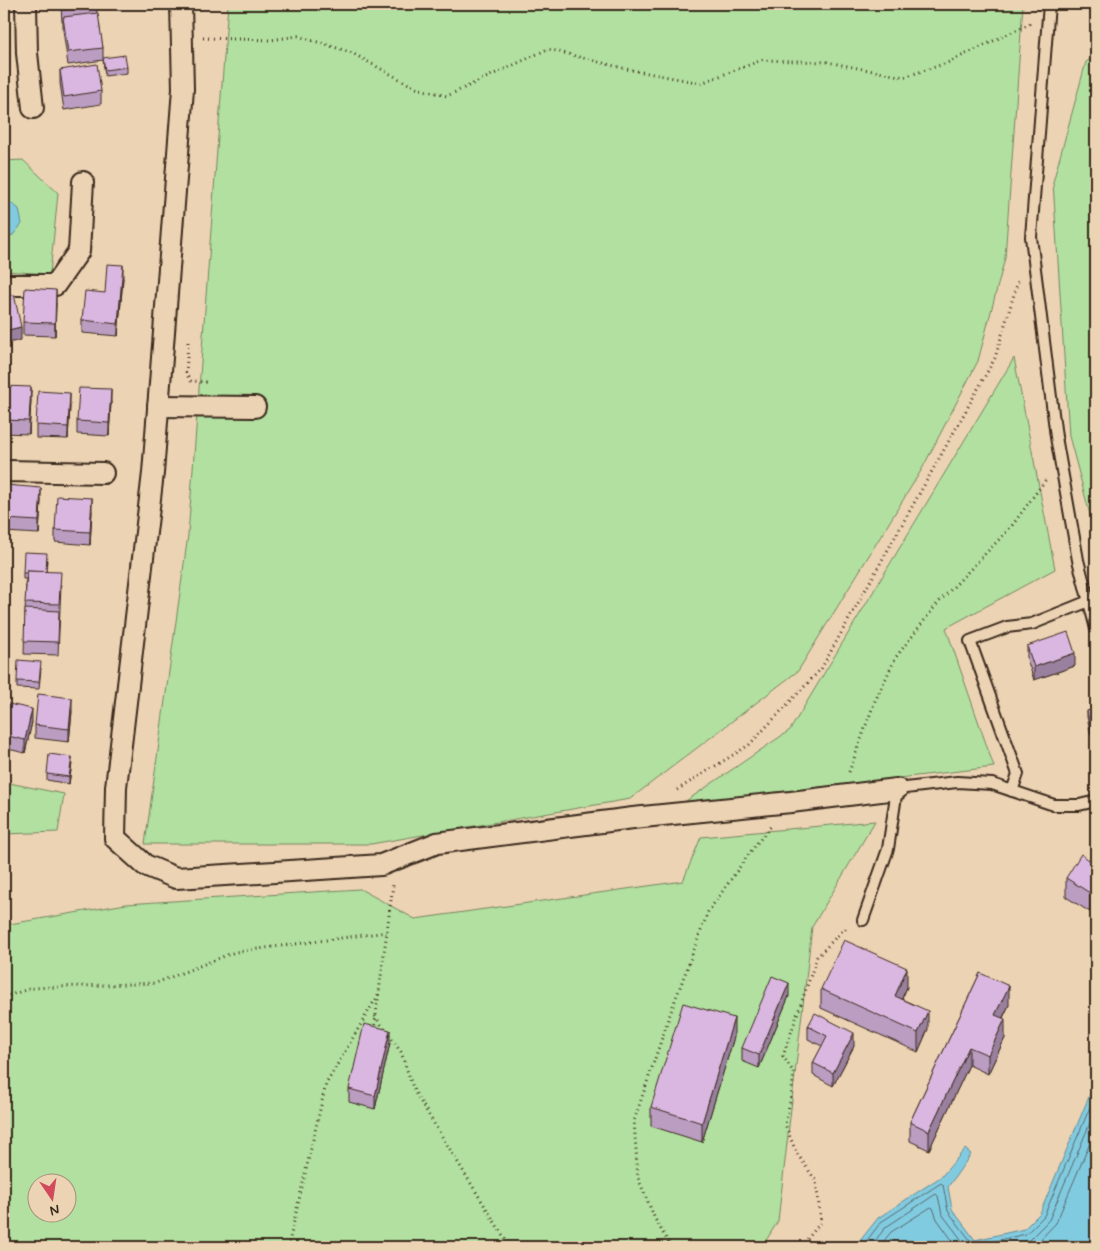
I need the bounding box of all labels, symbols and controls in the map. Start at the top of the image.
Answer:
north arrow [28,1174,78,1224]
text: N [48,1200,61,1220]

